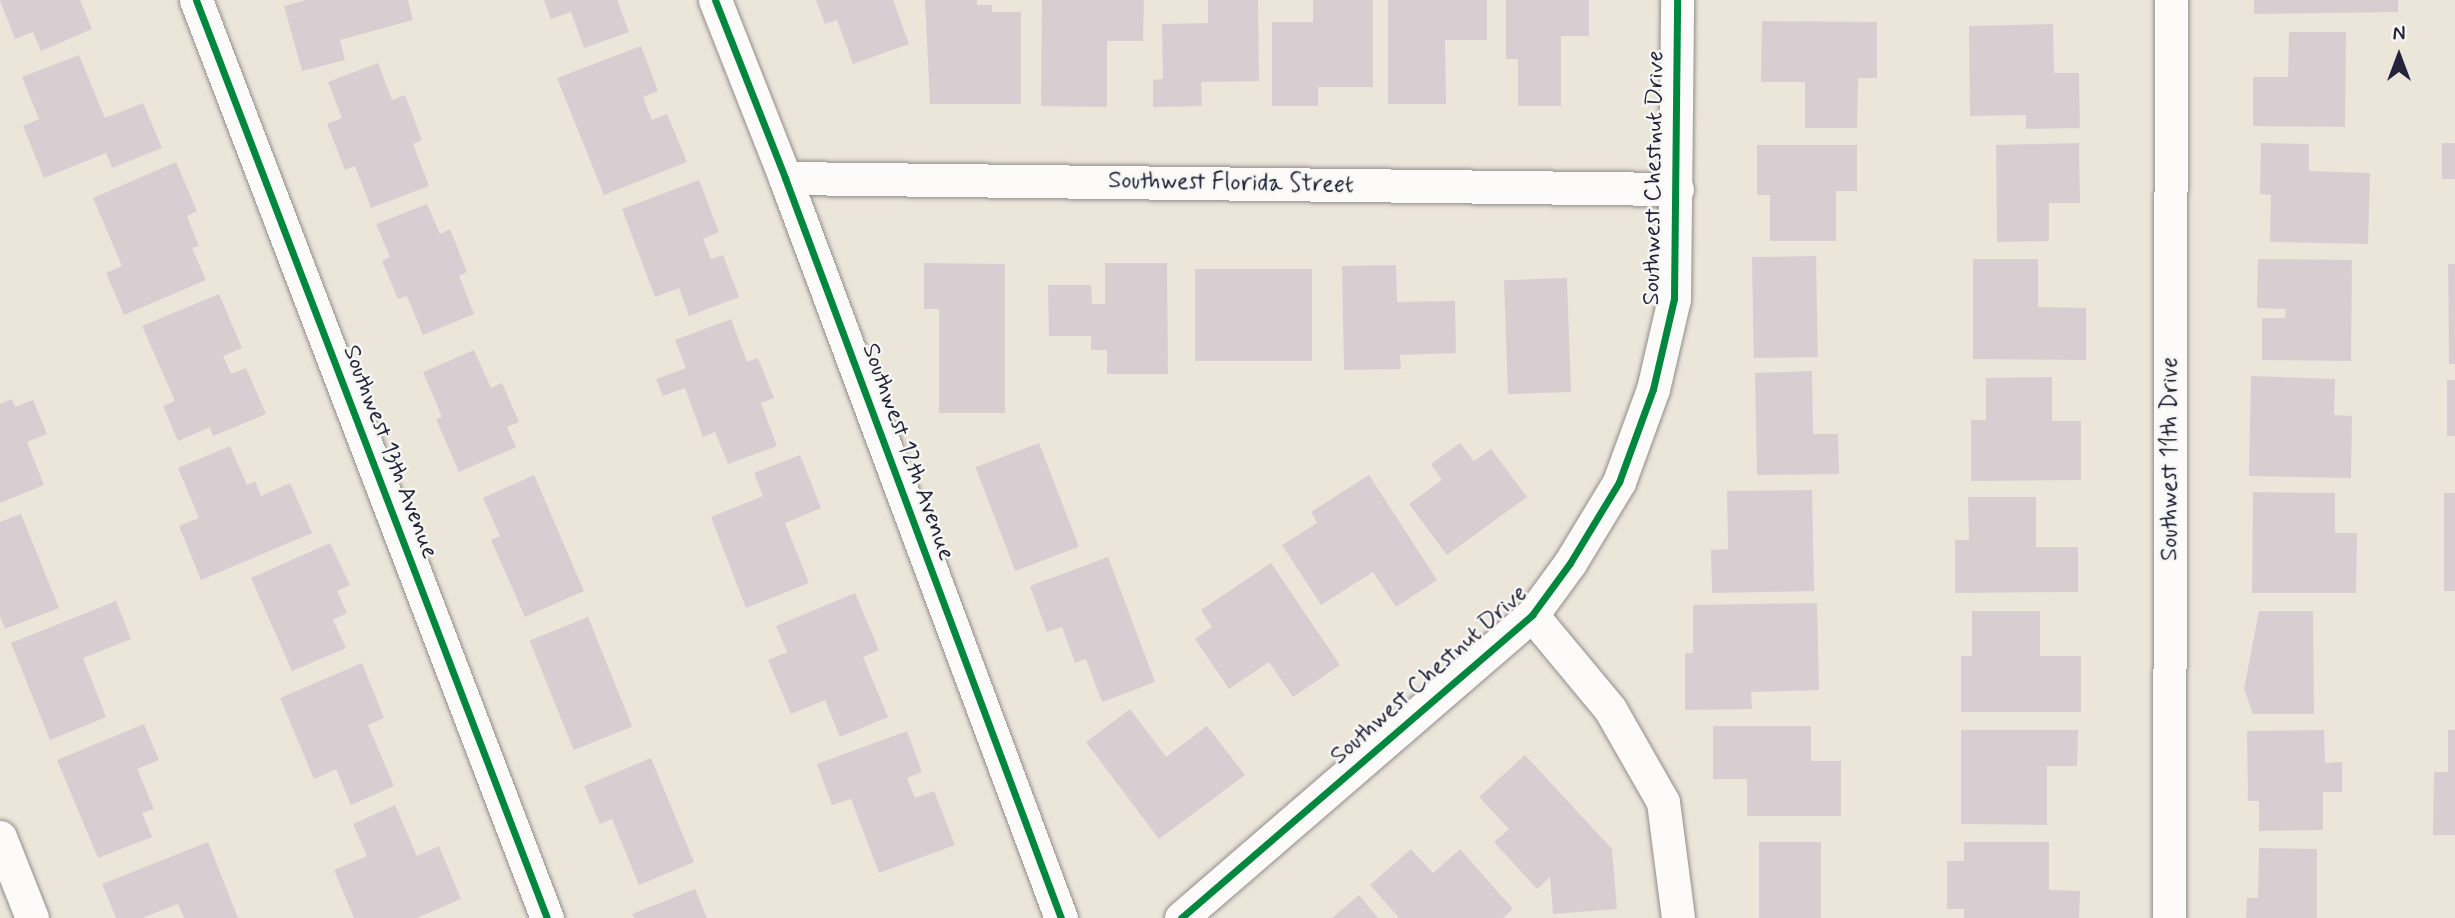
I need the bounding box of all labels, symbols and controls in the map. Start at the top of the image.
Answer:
north arrow [2364,21,2434,91]
text: N [2393,22,2405,47]
street label: Southwest Chestnut Drive [1637,51,1671,305]
street label: Southwest Florida Street [1106,166,1356,200]
street label: Southwest 12th Avenue [855,340,961,564]
street label: Southwest 13th Avenue [336,341,444,563]
street label: Southwest 11th Drive [2156,357,2184,561]
street label: Southwest Chestnut Drive [1325,580,1533,770]

